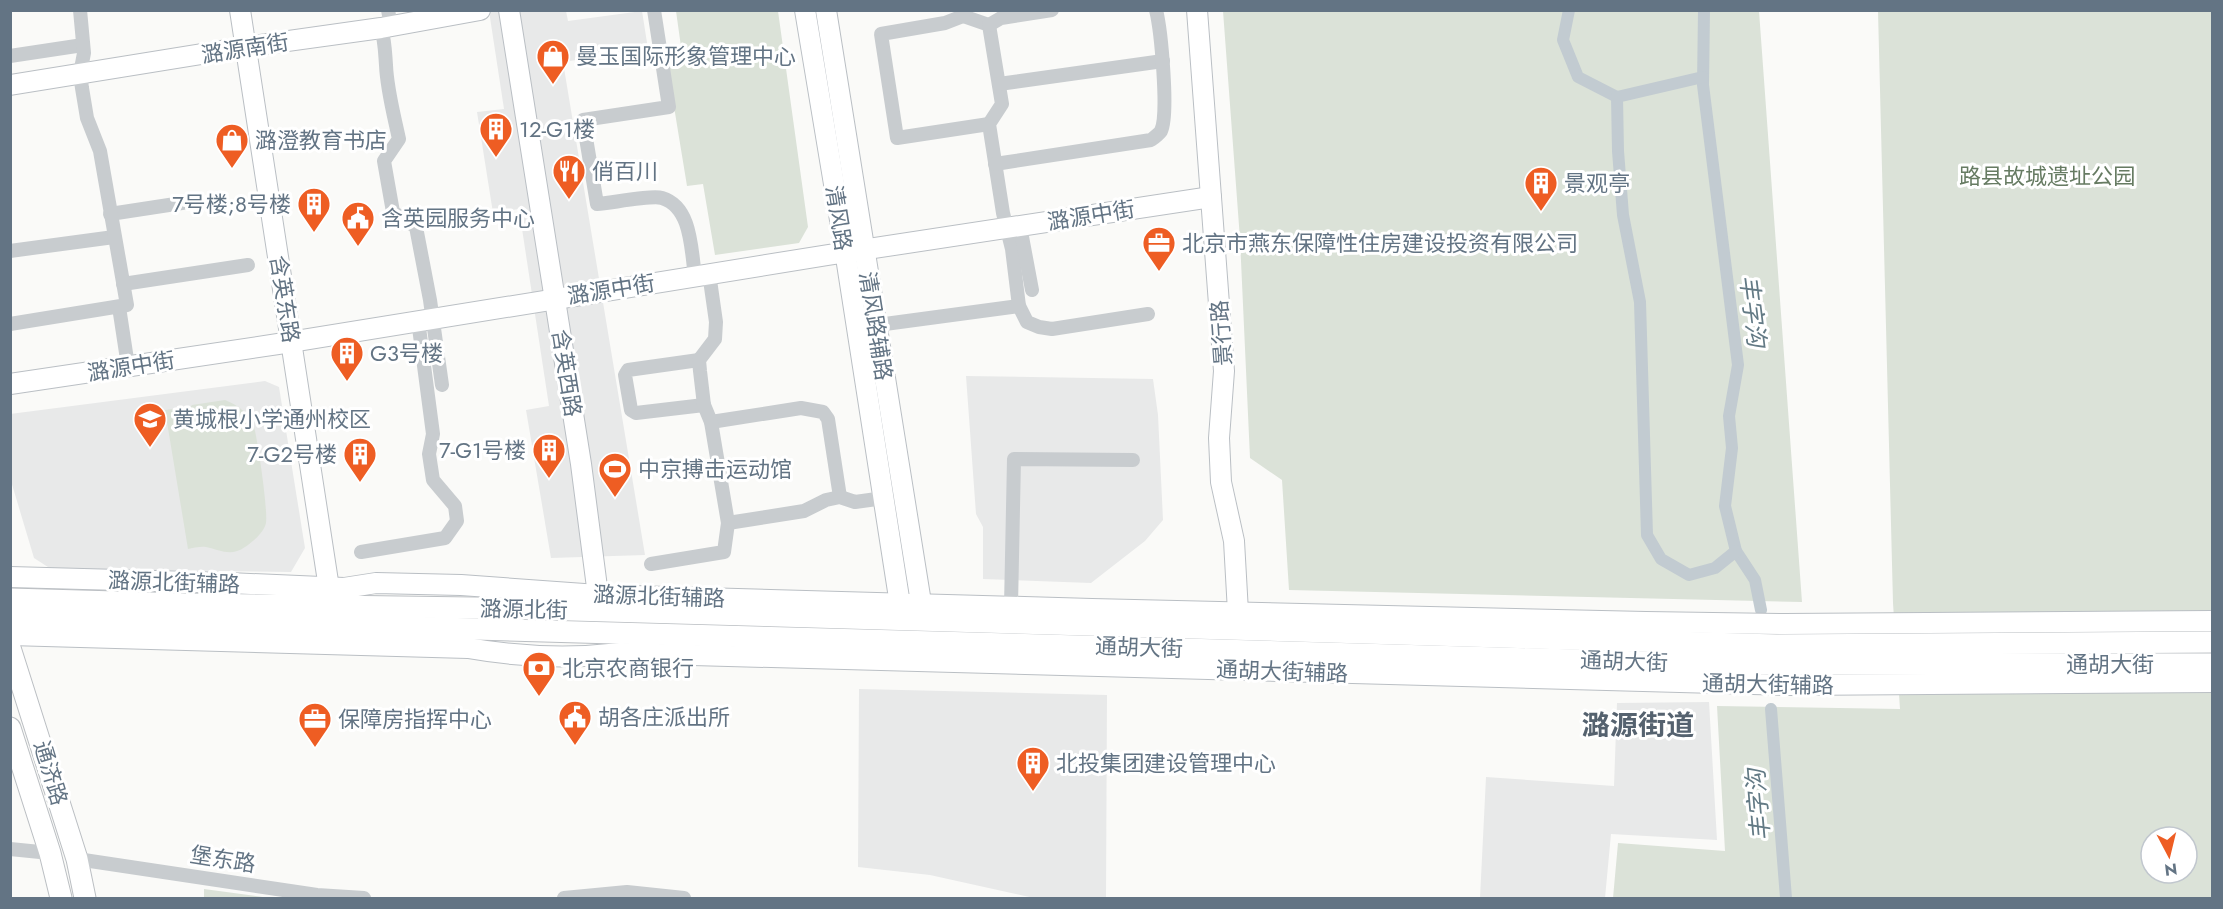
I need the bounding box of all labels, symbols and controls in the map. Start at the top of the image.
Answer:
street label: 潞源南街 [199,25,291,71]
shop icon: 曼玉国际形象管理中心 [535,38,571,85]
place label: 曼玉国际形象管理中心 [576,40,796,72]
building icon: 12-G1楼 [478,111,514,158]
place label: 12-G1楼 [519,113,595,145]
shop icon: 潞澄教育书店 [214,122,250,169]
place label: 潞澄教育书店 [255,124,387,156]
restaurant icon: 俏百川 [551,153,587,200]
place label: 俏百川 [592,155,658,187]
park label: 路县故城遗址公园 [1959,160,2135,192]
building icon: 景观亭 [1523,165,1559,212]
place label: 景观亭 [1564,167,1630,199]
street label: 清风路 [818,183,860,253]
building icon: 7号楼;8号楼 [296,186,332,233]
place label: 7号楼;8号楼 [172,188,291,220]
street label: 潞源中街 [1045,192,1137,238]
public building icon: 含英园服务中心 [340,200,376,247]
place label: 含英园服务中心 [381,202,535,234]
office icon: 北京市燕东保障性住房建设投资有限公司 [1141,225,1177,272]
place label: 北京市燕东保障性住房建设投资有限公司 [1182,227,1578,259]
street label: 含英东路 [262,253,308,345]
street label: 潞源中街 [565,266,657,312]
street label: 清风路辅路 [852,269,900,383]
water label: 丰字沟 [1731,273,1775,352]
street label: 景行路 [1203,299,1239,367]
street label: 含英西路 [544,327,590,419]
building icon: G3号楼 [329,335,365,382]
place label: G3号楼 [370,337,443,369]
street label: 潞源中街 [85,343,177,389]
school or university icon: 黄城根小学通州校区 [132,401,168,448]
place label: 黄城根小学通州校区 [173,403,371,435]
building icon: 7-G1号楼 [531,432,567,479]
place label: 7-G1号楼 [439,434,526,466]
building icon: 7-G2号楼 [342,436,378,483]
place label: 7-G2号楼 [247,438,337,470]
sports icon: 中京搏击运动馆 [597,451,633,498]
place label: 中京搏击运动馆 [638,453,792,485]
street label: 潞源北街辅路 [107,564,241,600]
street label: 潞源北街辅路 [592,578,726,614]
street label: 潞源北街 [480,592,568,626]
street label: 通胡大街 [1094,629,1184,665]
street label: 通胡大街 [1579,643,1669,679]
street label: 通胡大街 [2066,648,2154,680]
bank icon: 北京农商银行 [521,650,557,697]
place label: 北京农商银行 [562,652,694,684]
street label: 通胡大街辅路 [1215,653,1349,689]
street label: 通胡大街辅路 [1702,667,1834,701]
public building icon: 胡各庄派出所 [557,699,593,746]
office icon: 保障房指挥中心 [297,701,333,748]
place label: 胡各庄派出所 [598,701,730,733]
place label: 保障房指挥中心 [338,703,492,735]
district label: 潞源街道 [1582,705,1694,746]
street label: 通济路 [26,737,76,809]
building icon: 北投集团建设管理中心 [1015,745,1051,792]
place label: 北投集团建设管理中心 [1056,747,1276,779]
water label: 丰字沟 [1737,765,1779,842]
north arrow [2139,825,2199,885]
street label: 堡东路 [188,838,258,880]
text: N [2163,857,2178,882]

